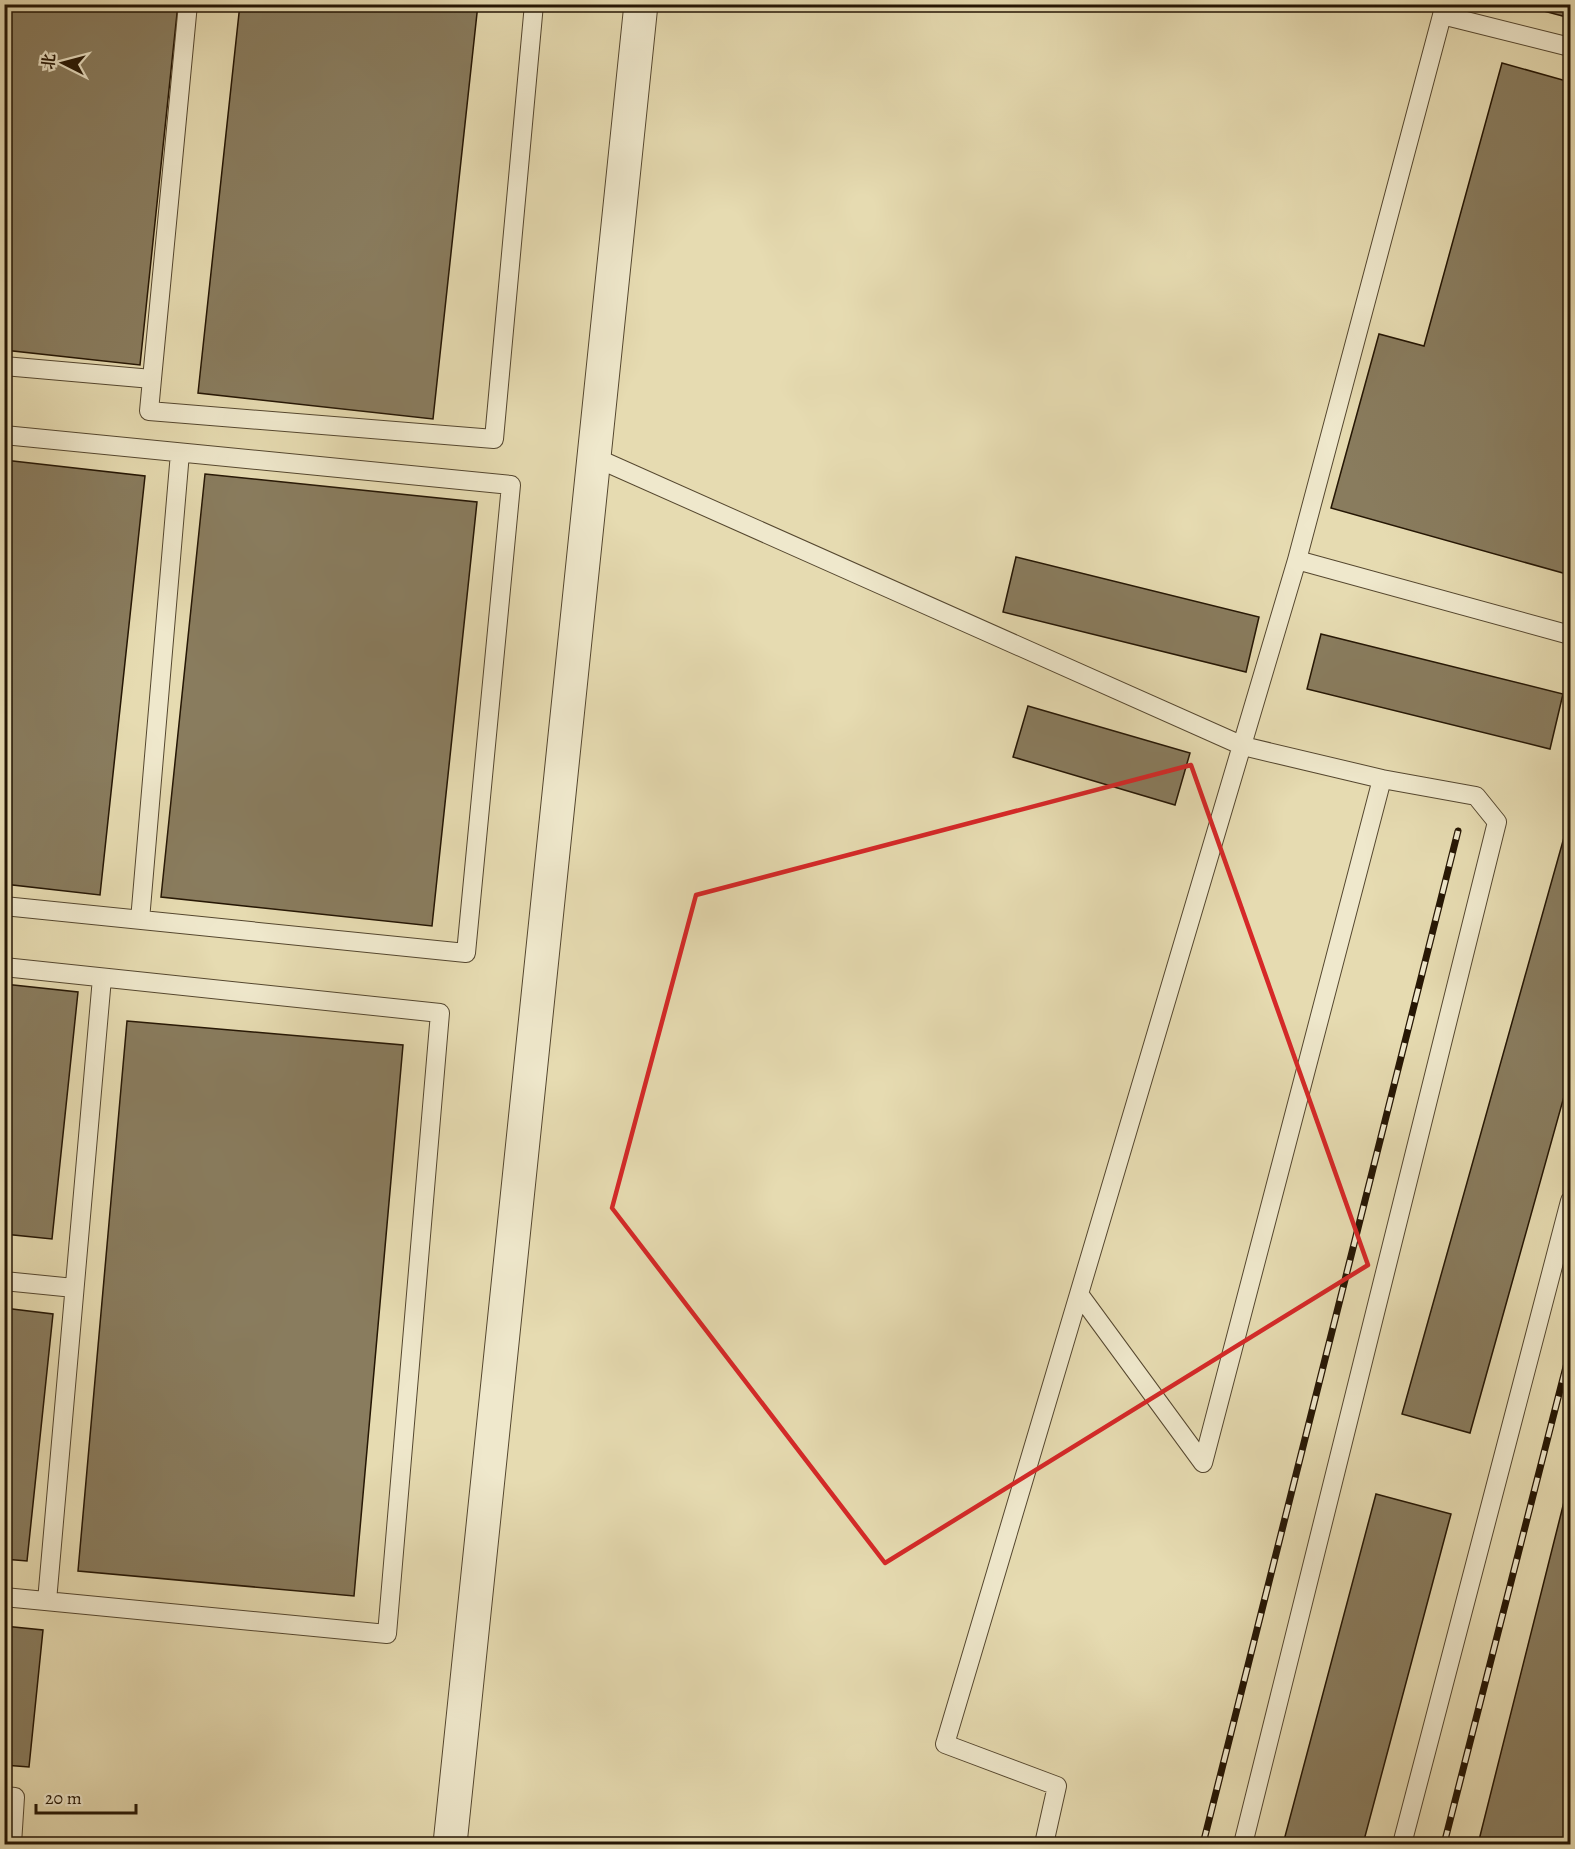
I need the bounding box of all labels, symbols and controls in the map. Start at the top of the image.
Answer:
north arrow [33,33,93,93]
text: 北 [37,52,61,71]
scale bar [36,1777,136,1815]
text: 20 m [45,1786,82,1810]

